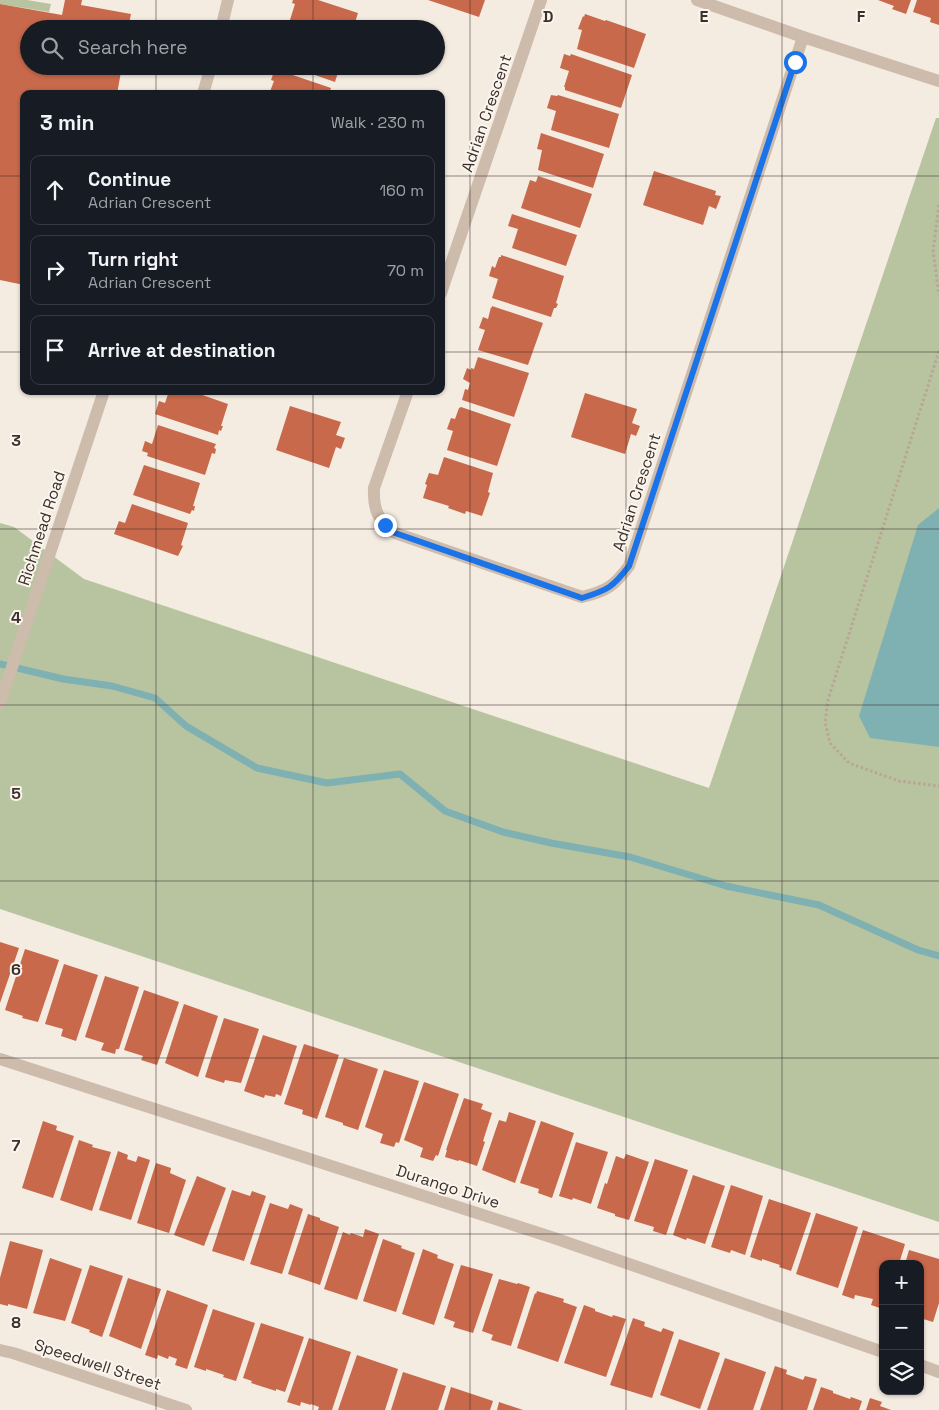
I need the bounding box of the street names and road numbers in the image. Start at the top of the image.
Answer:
street label: Adrian Crescent [456,51,516,175]
street label: Adrian Crescent [607,430,666,554]
street label: Richmead Road [13,468,70,588]
street label: Durango Drive [393,1160,502,1213]
street label: Speedwell Street [32,1334,164,1395]

